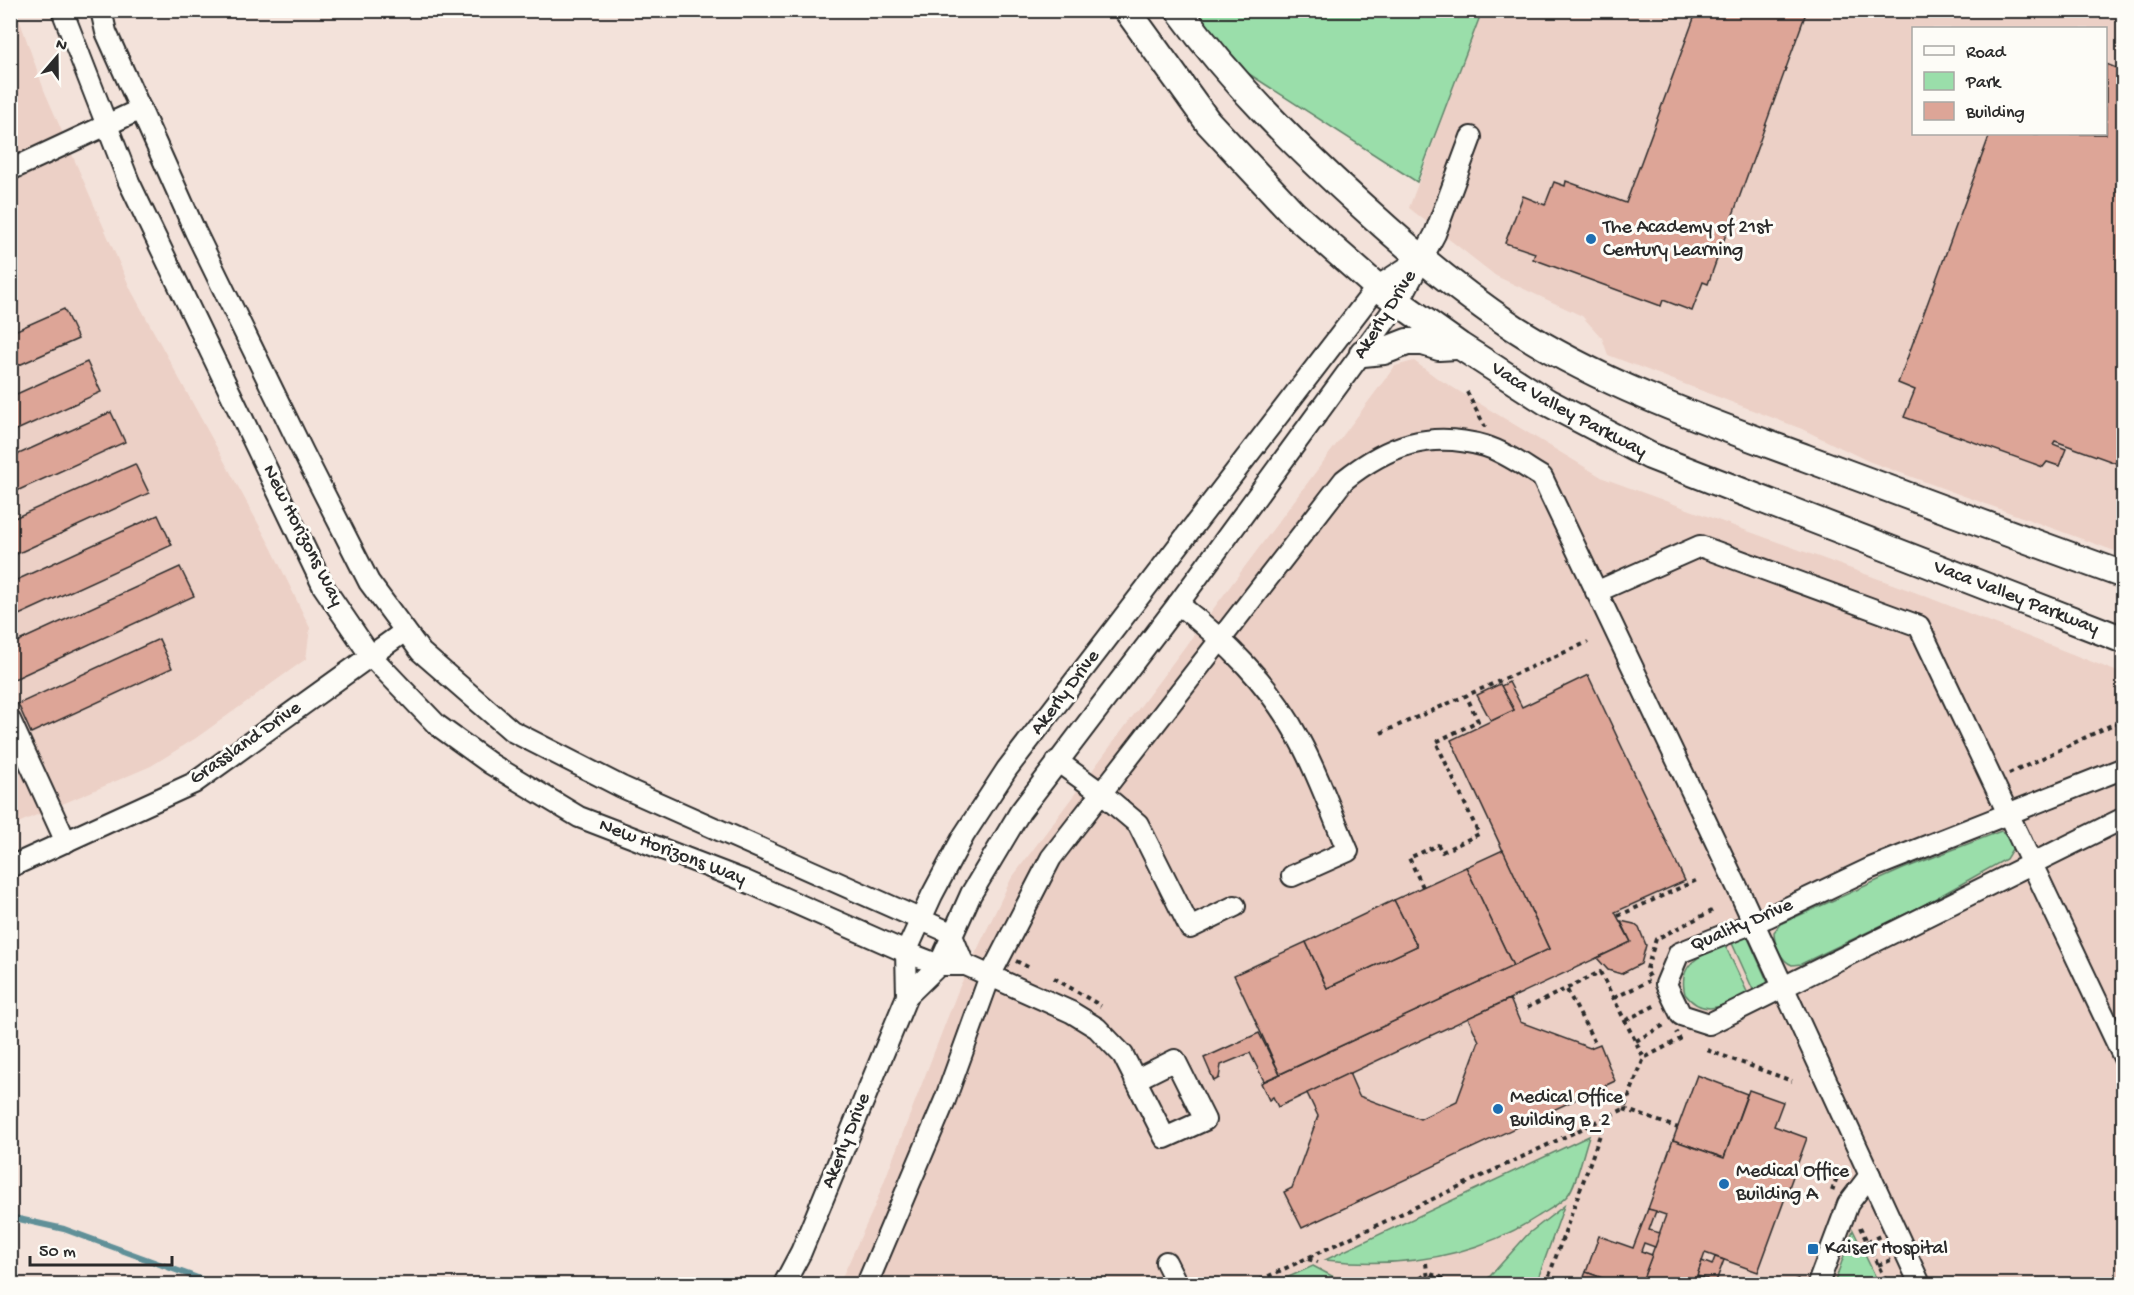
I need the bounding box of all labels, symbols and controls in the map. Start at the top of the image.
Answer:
north arrow [27,27,87,87]
legend [1912,27,2107,135]
text: N [53,35,70,57]
text: Road [1966,43,2007,64]
text: Park [1965,73,2002,94]
text: Building [1965,103,2025,124]
place label: The Academy of 21st Century Learning [1602,217,1773,263]
marker: The Academy of 21st Century Learning [1584,232,1598,246]
street label: Akerly Drive [1350,266,1423,364]
street label: Vaca Valley Parkway [1486,357,1651,464]
street label: New Horizons Way [256,461,348,611]
street label: Vaca Valley Parkway [1929,555,2102,641]
street label: Akerly Drive [1027,645,1106,740]
street label: Grassland Drive [186,697,307,791]
street label: New Horizons Way [595,814,749,892]
street label: Quality Drive [1687,894,1797,958]
place label: Medical Office Building B_2 [1509,1087,1624,1133]
street label: Akerly Drive [817,1089,877,1192]
marker: Medical Office Building B_2 [1491,1102,1505,1116]
place label: Medical Office Building A [1735,1161,1850,1207]
marker: Medical Office Building A [1717,1177,1731,1191]
scale bar [30,1229,172,1267]
place label: Kaiser Hospital [1825,1238,1948,1261]
text: 50 m [39,1242,76,1263]
marker: Kaiser Hospital [1806,1242,1820,1256]

